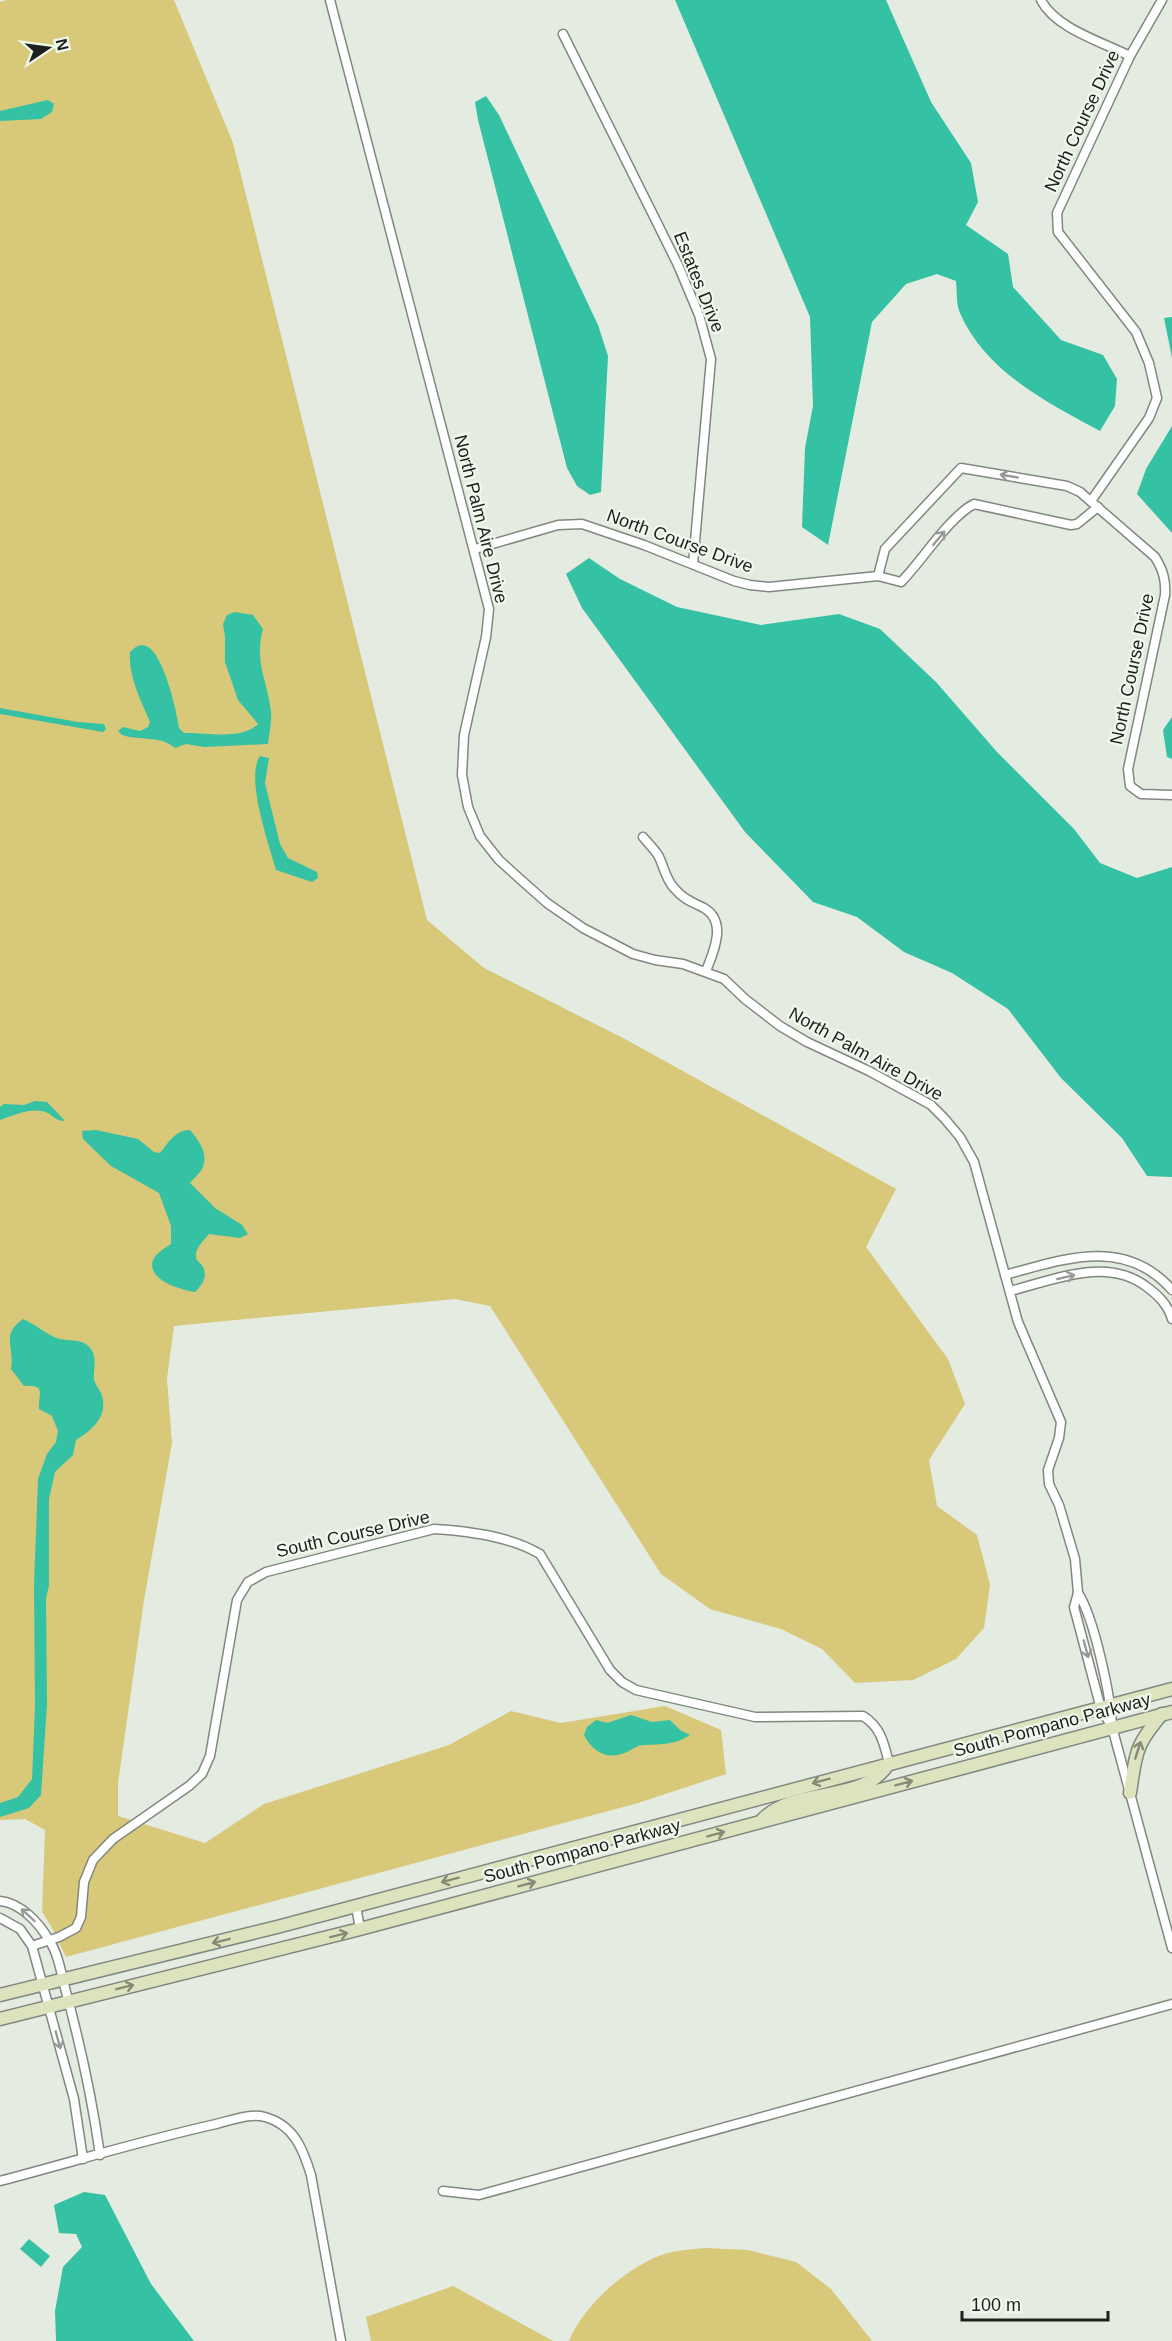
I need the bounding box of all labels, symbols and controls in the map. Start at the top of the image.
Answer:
north arrow [18,18,78,78]
text: N [53,37,72,52]
street label: North Course Drive [1040,47,1124,195]
street label: Estates Drive [670,229,728,335]
street label: North Palm Aire Drive [450,433,512,605]
one-way arrow [1000,470,1020,481]
street label: North Course Drive [604,505,756,577]
one-way arrow [933,530,946,546]
street label: North Course Drive [1106,592,1158,746]
street label: North Palm Aire Drive [785,1003,947,1105]
one-way arrow [1057,1270,1076,1282]
street label: South Course Drive [274,1507,432,1561]
one-way arrow [1081,1640,1092,1659]
street label: South Pompano Parkway [951,1689,1153,1761]
one-way arrow [1133,1741,1144,1760]
one-way arrow [812,1776,831,1787]
one-way arrow [894,1777,913,1789]
street label: South Pompano Parkway [481,1815,683,1887]
one-way arrow [706,1828,725,1840]
one-way arrow [441,1875,460,1887]
one-way arrow [518,1878,537,1890]
one-way arrow [21,1908,36,1922]
one-way arrow [329,1928,348,1940]
one-way arrow [211,1935,230,1947]
one-way arrow [116,1980,135,1992]
one-way arrow [53,2030,65,2049]
scale bar [962,2284,1108,2322]
text: 100 m [971,2295,1021,2315]

